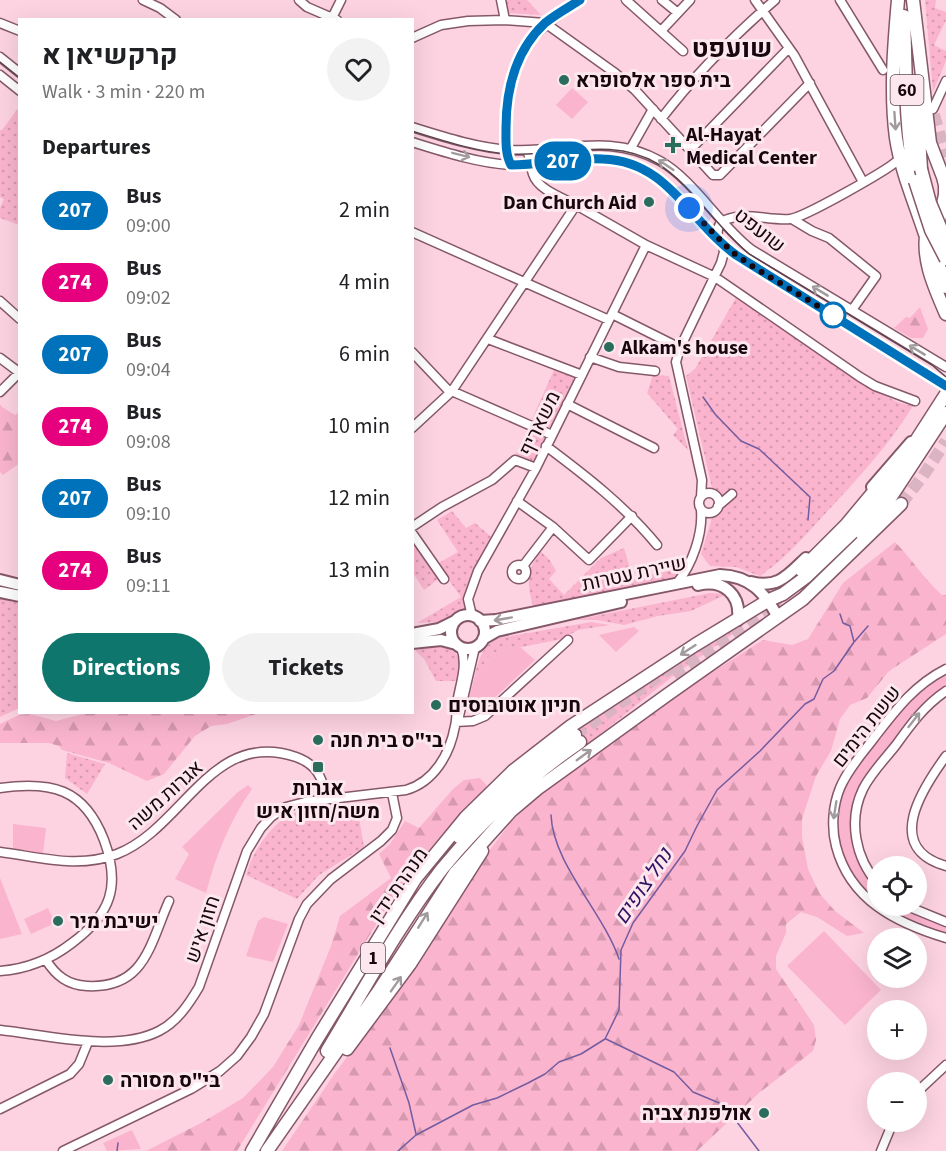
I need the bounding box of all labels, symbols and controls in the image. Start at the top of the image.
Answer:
district label: שועפט [692,30,772,67]
text: קרקשיאן א [42,35,178,75]
button: heart [327,38,390,101]
place label: בית ספר אלסופרא [576,67,731,95]
marker: בית ספר אלסופרא [557,73,571,87]
road number: 60 [890,75,924,105]
text: Walk · 3 min · 220 m [42,78,205,106]
one-way arrow [890,111,901,131]
place label: Al-Hayat Medical Center [685,121,817,172]
text: Departures [42,131,151,163]
marker: Al-Hayat Medical Center [664,136,682,154]
line badge: 207 [528,142,598,180]
text: 207 [546,146,580,176]
one-way arrow [452,150,471,162]
one-way arrow [658,159,674,171]
text: Bus [126,180,162,212]
place label: Dan Church Aid [503,189,637,217]
your location [674,193,704,223]
text: 2 min [339,194,390,226]
text: 207 [58,195,92,225]
marker: Dan Church Aid [642,195,656,209]
street label: שועפט [728,202,791,260]
text: 09:00 [126,212,171,240]
text: Bus [126,252,162,284]
text: 4 min [339,266,390,298]
text: 274 [58,267,92,297]
text: 09:02 [126,284,171,312]
one-way arrow [812,285,829,297]
unlabelled marker [820,302,846,328]
text: Bus [126,324,162,356]
place label: Alkam's house [620,334,748,362]
text: 6 min [339,338,390,370]
text: 207 [58,339,92,369]
marker: Alkam's house [602,340,616,354]
one-way arrow [909,343,926,355]
text: 09:04 [126,356,171,384]
street label: משאריף [512,386,568,461]
text: Bus [126,396,162,428]
text: 10 min [328,410,390,442]
text: 274 [58,411,92,441]
text: 09:08 [126,428,171,456]
text: Bus [126,468,162,500]
text: 12 min [328,482,390,514]
text: 207 [58,483,92,513]
text: 09:10 [126,500,171,528]
text: Bus [126,540,162,572]
street label: שיירת עטרות [579,549,689,599]
text: 13 min [328,554,390,586]
text: 274 [58,555,92,585]
text: 09:11 [126,572,171,600]
one-way arrow [493,613,513,624]
button: Directions [42,633,210,702]
button: Tickets [222,633,390,702]
one-way arrow [680,644,697,656]
street label: ששת הימים [826,680,908,774]
place label: חניון אוטובוסים [448,692,581,720]
marker: חניון אוטובוסים [429,698,443,712]
one-way arrow [908,713,921,729]
place label: בי"ס בית חנה [330,727,443,755]
marker: בי"ס בית חנה [311,733,325,747]
one-way arrow [576,749,592,762]
street label: אגרות משה [122,754,210,837]
marker: אגרות משה/חזון איש [311,760,325,774]
place label: אגרות משה/חזון איש [256,775,380,826]
one-way arrow [829,800,840,820]
water label: נחל צופים [607,841,680,930]
street label: מנהרת ידין [363,842,435,929]
map controls [867,856,927,1132]
button: locate [867,856,927,916]
street label: חזון איש [178,892,228,967]
place label: ישיבת מיר [70,908,158,936]
one-way arrow [418,912,430,929]
marker: ישיבת מיר [51,914,65,928]
button: layers [867,928,927,988]
road number: 1 [361,943,385,973]
one-way arrow [390,976,402,992]
button: + [867,1000,927,1060]
place label: בי"ס מסורה [120,1067,220,1095]
button: − [867,1072,927,1132]
marker: בי"ס מסורה [101,1073,115,1087]
place label: אולפנת צביה [642,1100,752,1128]
marker: אולפנת צביה [757,1106,771,1120]

